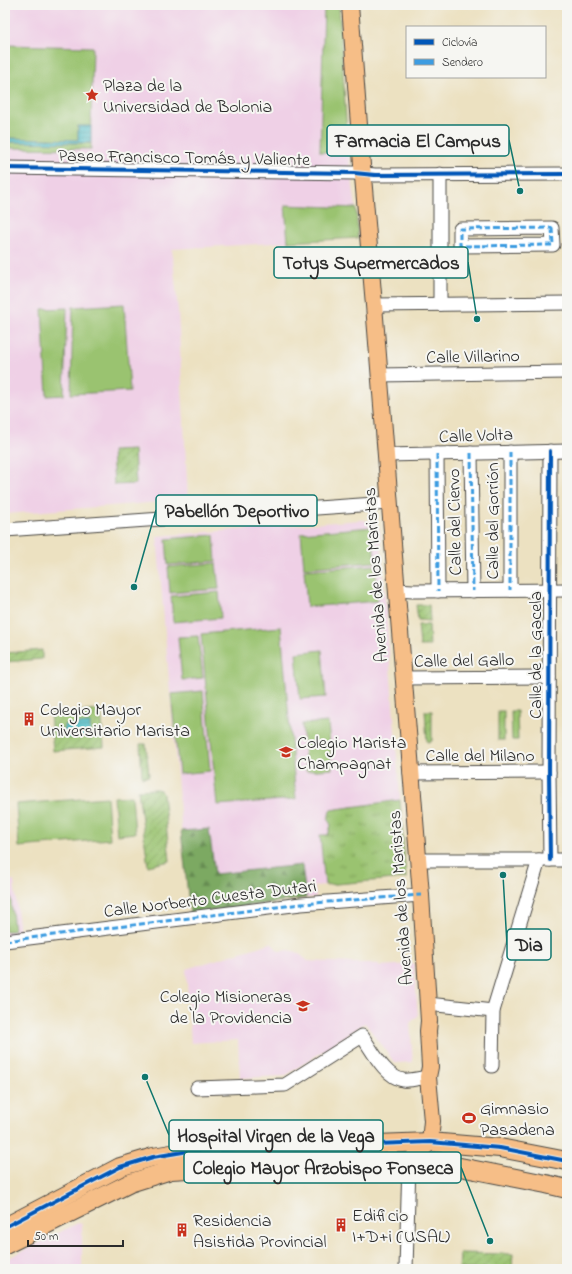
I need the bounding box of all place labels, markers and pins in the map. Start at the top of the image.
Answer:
place label: Plaza de la Universidad de Bolonia [103,74,272,121]
place icon: Plaza de la Universidad de Bolonia [84,87,100,103]
callout: Farmacia El Campus [327,125,509,156]
callout: Totys Supermercados [274,247,468,278]
callout: Pabellón Deportivo [156,495,317,526]
place label: Colegio Mayor Universitario Marista [40,698,190,745]
building icon: Colegio Mayor Universitario Marista [21,711,37,727]
place label: Colegio Marista Champagnat [297,731,406,779]
school or university icon: Colegio Marista Champagnat [278,744,294,760]
callout: Dia [507,929,551,960]
place label: Colegio Misioneras de la Providencia [160,985,292,1032]
school or university icon: Colegio Misioneras de la Providencia [295,998,311,1014]
place label: Gimnasio Pasadena [480,1097,555,1144]
sports icon: Gimnasio Pasadena [461,1110,477,1126]
callout: Hospital Virgen de la Vega [169,1120,383,1151]
callout: Colegio Mayor Arzobispo Fonseca [184,1152,461,1183]
place label: Edificio I+D+i (USAL) [352,1204,450,1251]
place label: Residencia Asistida Provincial [193,1209,327,1256]
building icon: Edificio I+D+i (USAL) [333,1217,349,1233]
building icon: Residencia Asistida Provincial [174,1222,190,1238]

